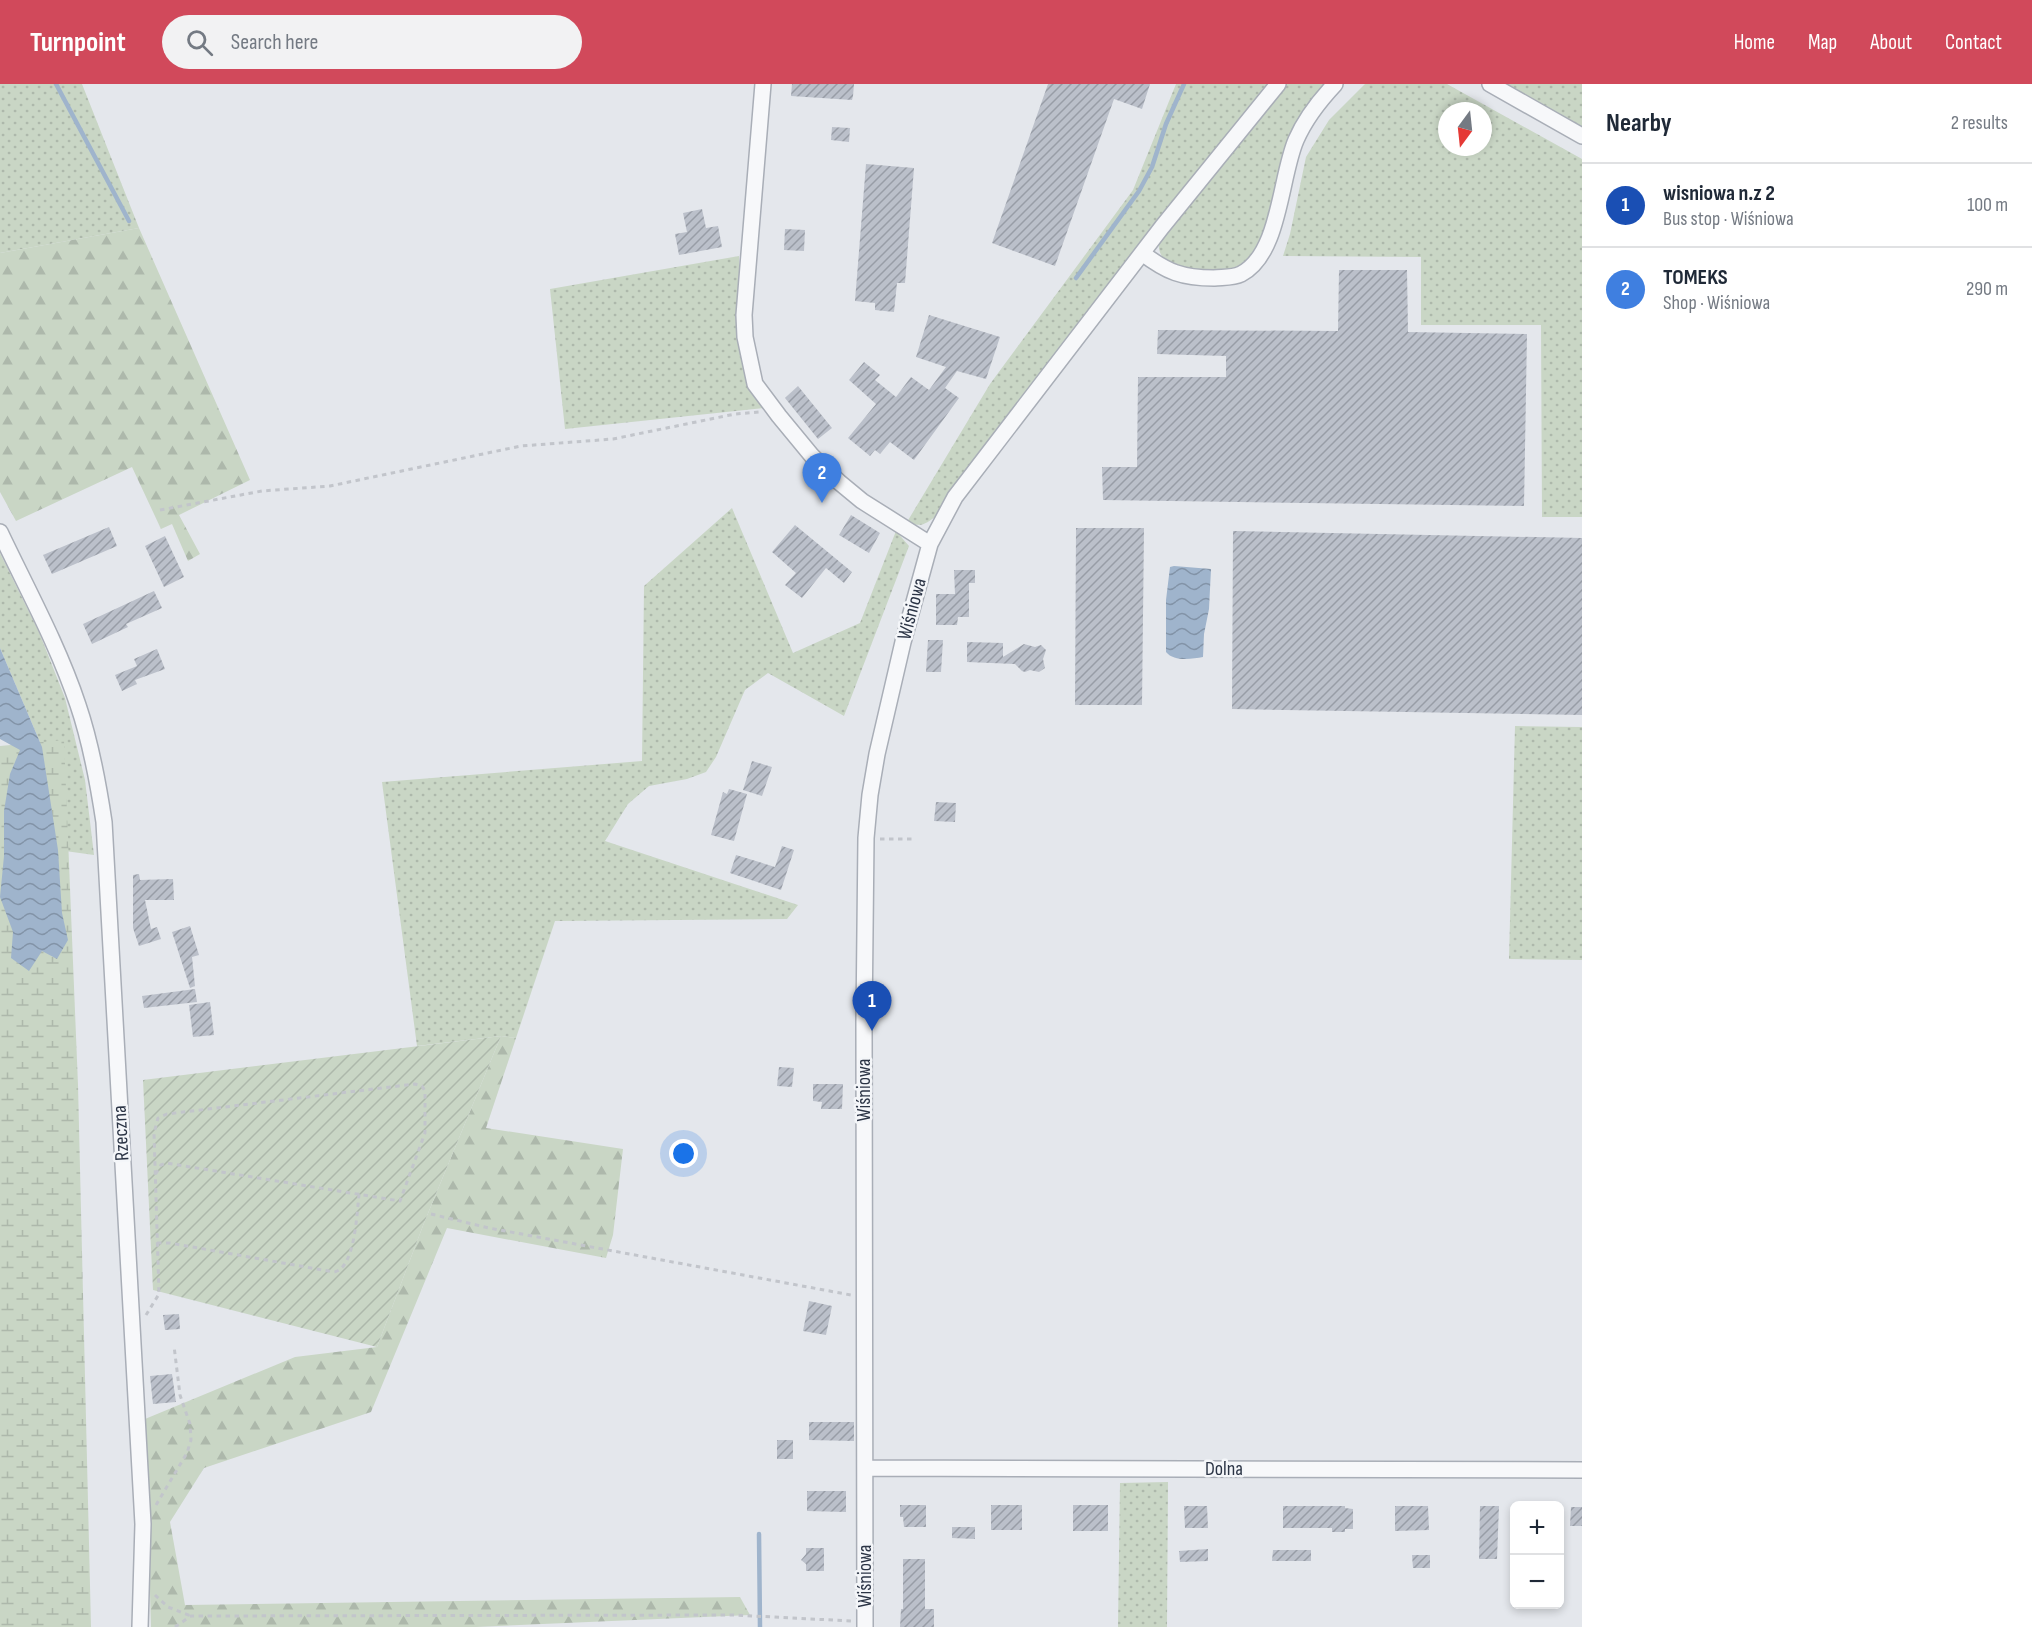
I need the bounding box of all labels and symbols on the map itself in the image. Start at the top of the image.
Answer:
north arrow [1438,102,1492,156]
pin: 2 [802,454,842,503]
street label: Wiśniowa [892,575,932,643]
pin: 1 [852,982,892,1031]
street label: Wiśniowa [852,1058,876,1122]
street label: Rzeczna [108,1105,134,1161]
your location [669,1139,698,1168]
street label: Dolna [1205,1457,1243,1481]
street label: Wiśniowa [853,1544,877,1608]

